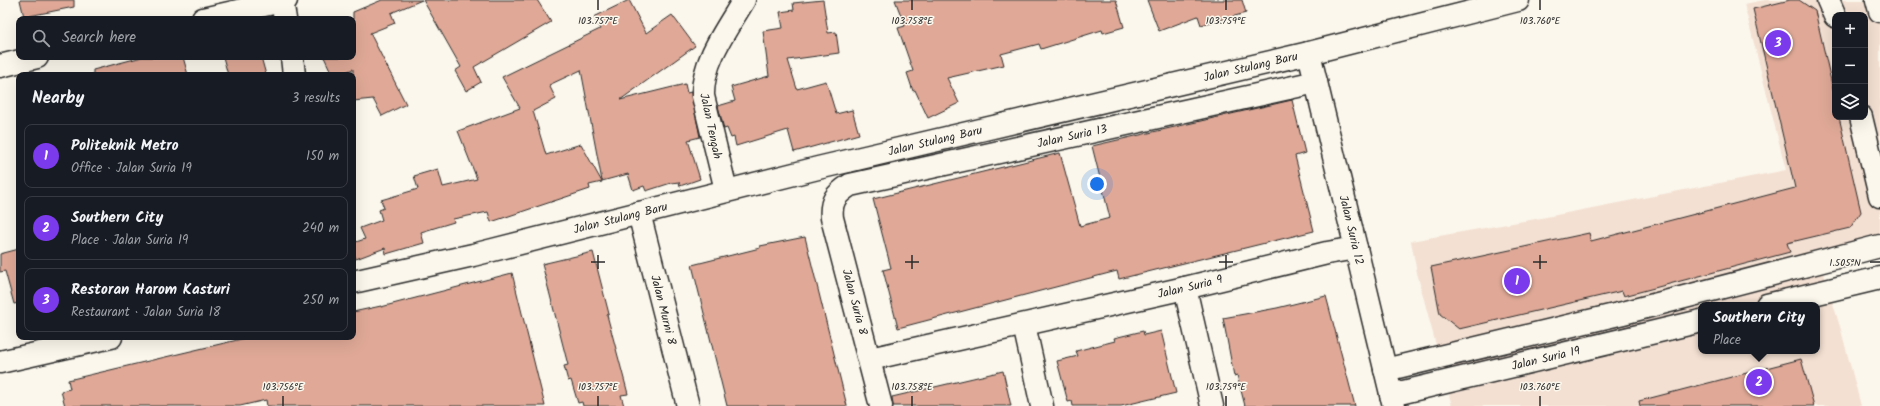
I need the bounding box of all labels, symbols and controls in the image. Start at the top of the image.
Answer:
map controls [1832,12,1868,120]
button: + [1832,12,1868,48]
text: 103.757°E [578,13,619,29]
text: 103.758°E [891,13,934,29]
text: 103.759°E [1206,13,1247,29]
text: 103.760°E [1520,13,1561,29]
search box [16,16,356,60]
text: Search here [62,26,136,50]
icon: search [30,27,52,49]
pin: 3 [1765,28,1791,58]
street label: Jalan Stulang Baru [1201,47,1300,87]
button: − [1832,48,1868,84]
button: layers [1832,84,1868,120]
text: Nearby [32,85,84,112]
text: 3 results [292,88,340,109]
street label: Jalan Tengah [694,91,727,161]
street label: Jalan Suria 13 [1035,119,1109,153]
street label: Jalan Stulang Baru [886,121,984,161]
text: Politeknik Metro [71,134,179,158]
text: 1 [44,146,48,167]
text: 150 m [306,146,339,167]
text: Office · Jalan Suria 19 [71,158,192,179]
your location [1087,174,1107,194]
street label: Jalan Suria 12 [1334,193,1369,267]
street label: Jalan Stulang Baru [571,197,670,239]
text: Southern City [71,206,163,230]
text: 2 [42,218,50,239]
text: 240 m [302,218,339,239]
text: Place · Jalan Suria 19 [71,230,188,251]
text: 1.505°N [1829,255,1861,271]
pin: 1 [1504,266,1530,296]
street label: Jalan Suria 8 [837,267,873,338]
street label: Jalan Suria 9 [1156,270,1225,304]
street label: Jalan Murni 8 [645,273,681,348]
text: Restoran Harom Kasturi [71,278,230,302]
text: 3 [42,290,50,311]
text: 250 m [302,290,339,311]
text: Restaurant · Jalan Suria 18 [71,302,221,323]
popup [1698,302,1820,354]
text: Southern City [1713,306,1805,330]
text: Place [1713,330,1741,351]
street label: Jalan Suria 19 [1509,341,1582,376]
pin: 2 [1746,367,1772,397]
text: 103.756°E [263,379,305,395]
text: 103.757°E [578,379,619,395]
text: 103.758°E [891,379,934,395]
text: 103.759°E [1206,379,1247,395]
text: 103.760°E [1520,379,1561,395]

